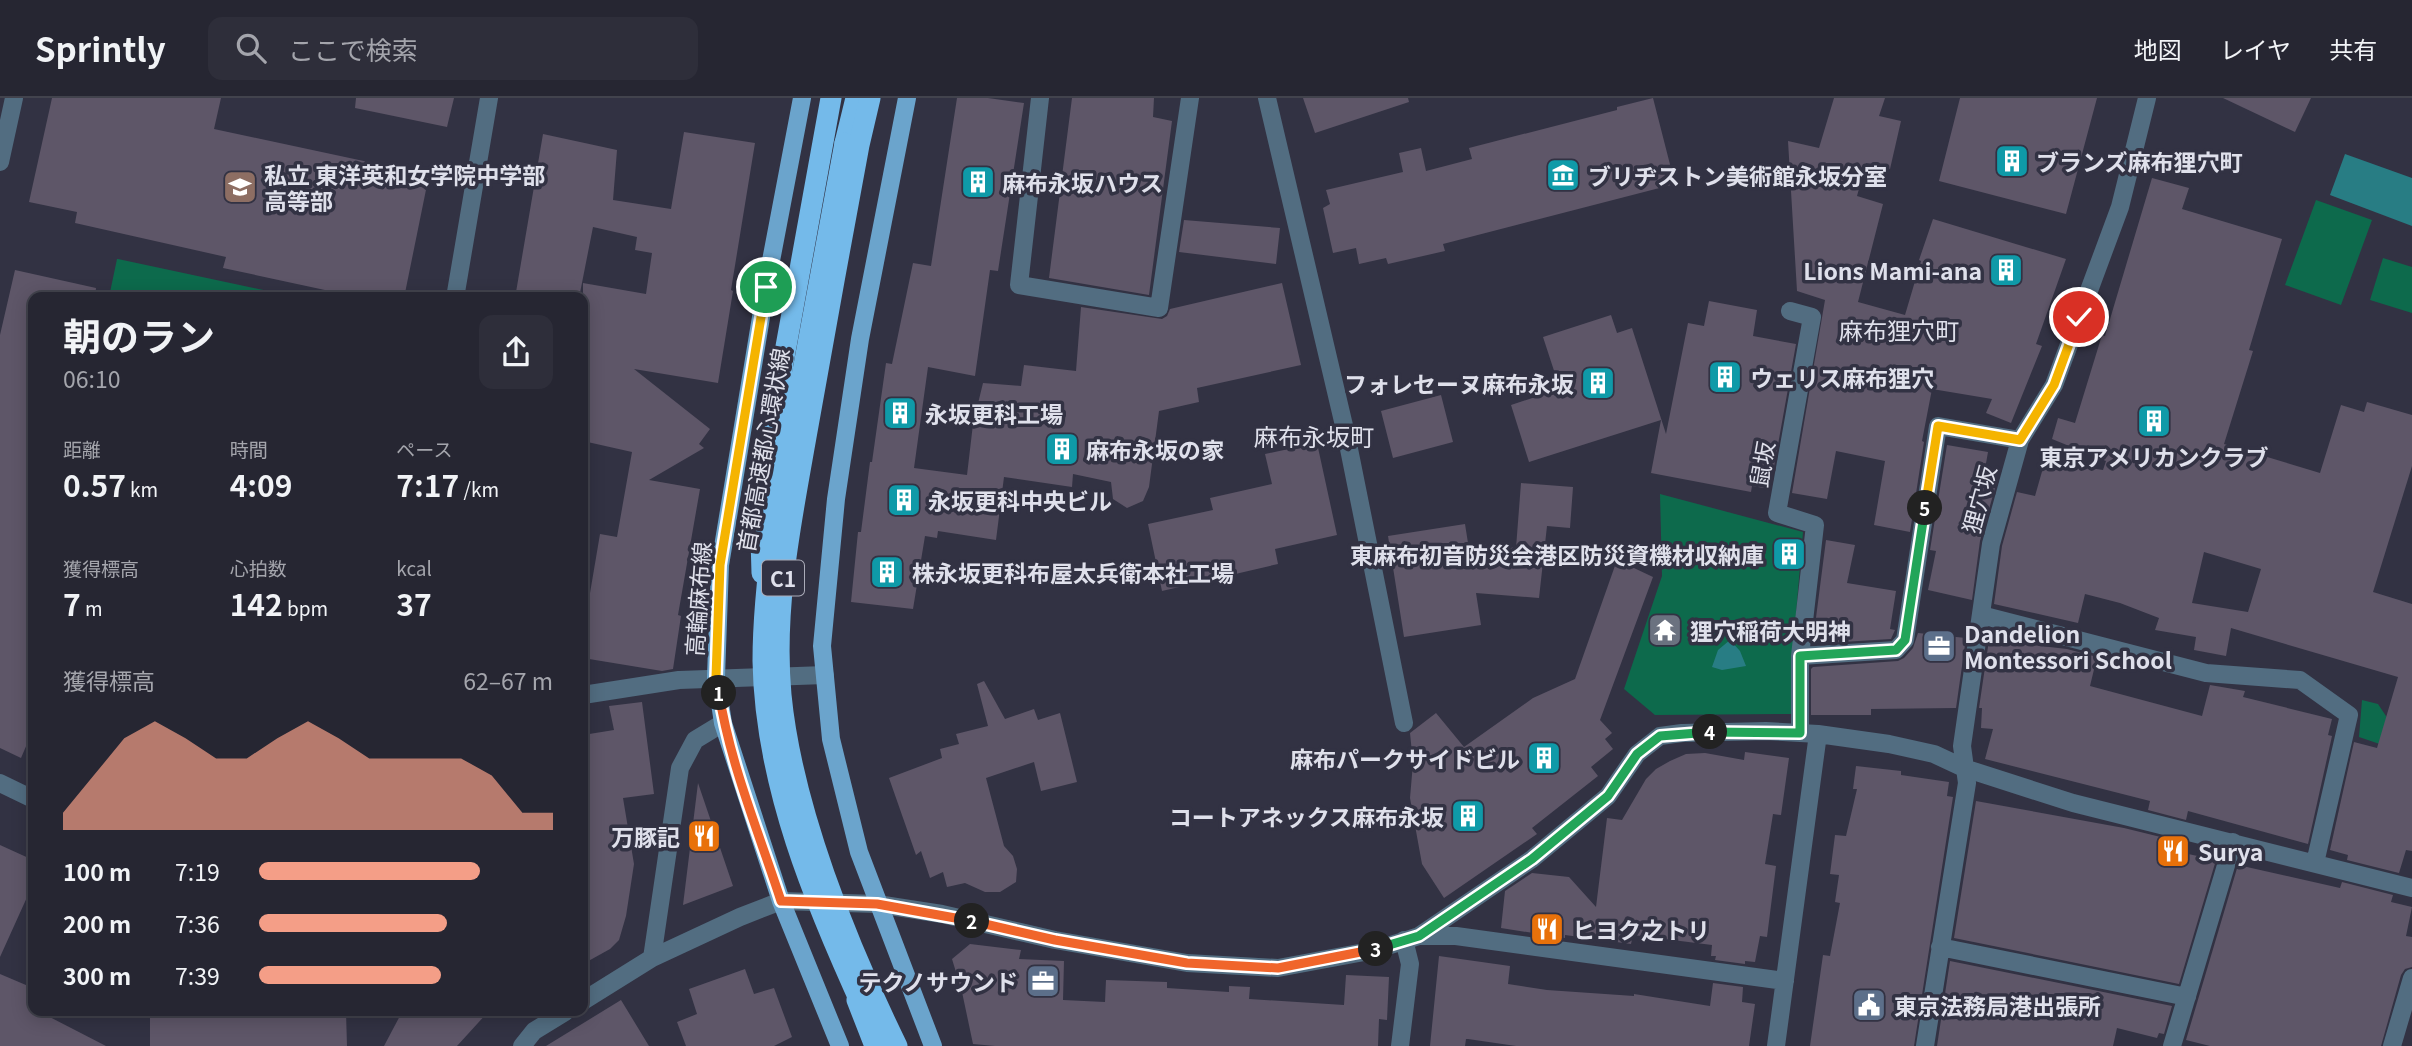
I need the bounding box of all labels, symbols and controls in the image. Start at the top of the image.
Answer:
search box [208,17,698,80]
text: Sprintly [35,24,166,72]
icon: search [232,29,270,67]
text: ここで検索 [288,30,418,67]
text: 地図 [2134,31,2182,66]
text: レイヤ [2220,31,2291,66]
text: 共有 [2329,31,2377,66]
building icon: ブランズ麻布狸穴町 [1993,142,2031,180]
place label: ブランズ麻布狸穴町 [2036,144,2243,178]
museum icon: ブリヂストン美術館永坂分室 [1544,156,1582,194]
place label: 私立 東洋英和女学院中学部 高等部 [264,157,545,217]
place label: ブリヂストン美術館永坂分室 [1588,158,1887,192]
building icon: 麻布永坂ハウス [959,163,997,201]
place label: 麻布永坂ハウス [1002,165,1163,199]
school or university icon: 私立 東洋英和女学院中学部 高等部 [221,168,259,206]
building icon: Lions Mami-ana [1987,251,2025,289]
place label: Lions Mami-ana [1803,253,1982,287]
pin [736,257,796,317]
icon: arrive [747,268,785,306]
pin [2049,287,2109,347]
icon: check [2060,298,2098,336]
text: 朝のラン [63,307,215,362]
district label: 麻布狸穴町 [1839,312,1959,347]
button: share [479,315,553,389]
street label: 首都高速都心環状線 [727,345,797,555]
building icon: ウェリス麻布狸穴 [1706,358,1744,396]
place label: ウェリス麻布狸穴 [1750,360,1934,394]
text: 06:10 [63,361,120,395]
building icon: フォレセーヌ麻布永坂 [1579,364,1617,402]
place label: フォレセーヌ麻布永坂 [1344,366,1574,400]
building icon: 永坂更科工場 [881,394,919,432]
place label: 永坂更科工場 [925,396,1063,430]
building icon: 東京アメリカンクラブ [2135,402,2173,440]
district label: 麻布永坂町 [1254,418,1374,453]
building icon: 麻布永坂の家 [1043,430,1081,468]
place label: 麻布永坂の家 [1086,432,1224,466]
text: 距離 [63,435,101,462]
text: 時間 [230,435,268,462]
text: ペース [396,435,452,462]
street label: 鼠坂 [1740,438,1782,490]
place label: 東京アメリカンクラブ [2040,439,2268,473]
street label: 狸穴坂 [1953,461,2003,537]
text: 0.57 [63,462,126,506]
text: 4:09 [230,462,293,506]
text: 7:17 [396,462,459,506]
text: km [126,475,158,502]
text: /km [459,475,499,502]
building icon: 永坂更科中央ビル [885,481,923,519]
place label: 永坂更科中央ビル [928,483,1112,517]
pin: 5 [1908,490,1942,526]
text: 5 [1919,494,1930,521]
building icon: 東麻布初音防災会港区防災資機材収納庫 [1770,535,1808,573]
place label: 東麻布初音防災会港区防災資機材収納庫 [1350,537,1764,571]
street label: 高輪麻布線 [676,540,718,658]
building icon: 株永坂更科布屋太兵衛本社工場 [868,553,906,591]
text: 獲得標高 [63,554,139,581]
text: 心拍数 [230,554,287,581]
text: kcal [396,554,432,581]
place label: 株永坂更科布屋太兵衛本社工場 [912,555,1234,589]
road number: C1 [762,560,804,596]
text: 7 [63,581,81,625]
text: 142 [230,581,283,625]
text: 37 [396,581,432,625]
text: m [81,594,103,621]
text: bpm [283,594,328,621]
temple icon: 狸穴稲荷大明神 [1646,611,1684,649]
place label: 狸穴稲荷大明神 [1690,613,1851,647]
place label: Dandelion Montessori School [1964,616,2172,676]
office icon: Dandelion Montessori School [1920,627,1958,665]
text: 獲得標高 [63,663,155,697]
text: 62–67 m [463,663,553,697]
pin: 1 [702,676,736,710]
text: 1 [713,679,724,706]
pin: 4 [1692,714,1728,750]
text: 4 [1704,718,1715,745]
building icon: 麻布パークサイドビル [1525,739,1563,777]
place label: 麻布パークサイドビル [1290,741,1520,775]
building icon: コートアネックス麻布永坂 [1449,797,1487,835]
place label: コートアネックス麻布永坂 [1169,799,1444,833]
restaurant icon: 万豚記 [685,817,723,855]
place label: 万豚記 [611,819,680,853]
restaurant icon: Surya [2154,832,2192,870]
place label: Surya [2198,834,2263,868]
text: 100 m [63,854,131,888]
text: 7:19 [175,854,220,888]
pin: 2 [954,904,990,938]
text: 200 m [63,906,131,940]
text: 7:36 [175,906,220,940]
text: 2 [966,907,977,934]
restaurant icon: ヒヨク之トリ [1528,910,1566,948]
place label: ヒヨク之トリ [1572,912,1710,946]
pin: 3 [1358,932,1394,966]
text: 3 [1370,935,1381,962]
text: 300 m [63,958,131,992]
text: 7:39 [175,958,220,992]
office icon: テクノサウンド [1024,962,1062,1000]
place label: テクノサウンド [858,964,1018,998]
public building icon: 東京法務局港出張所 [1850,986,1888,1024]
place label: 東京法務局港出張所 [1894,988,2101,1022]

